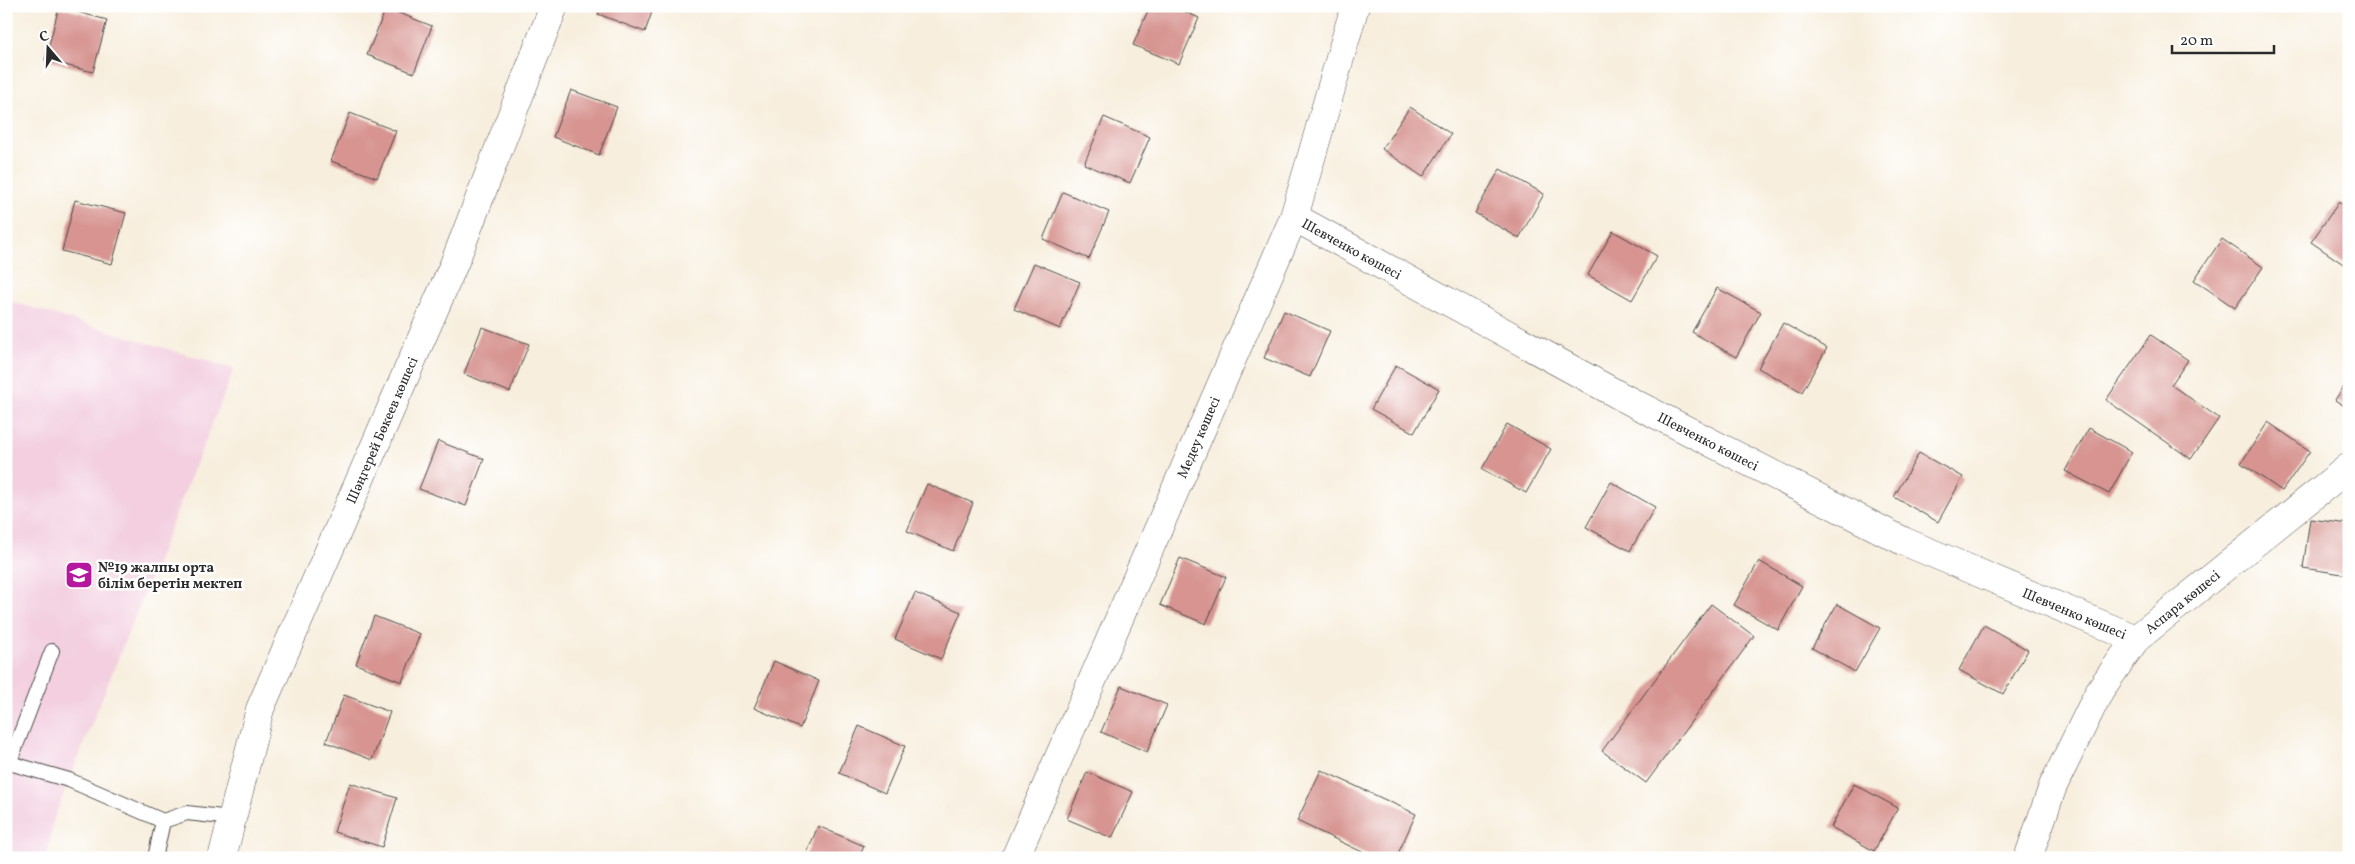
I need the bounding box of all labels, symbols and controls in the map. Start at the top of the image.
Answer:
north arrow [22,22,72,72]
scale bar [2172,22,2275,54]
text: С [37,27,52,48]
text: 20 m [2180,31,2213,52]
street label: Шевченко көшесі [1298,215,1404,285]
street label: Шәңгерей Бөкеев көшесі [343,354,423,507]
street label: Медеу көшесі [1173,394,1226,482]
street label: Шевченко көшесі [1654,409,1761,476]
place label: №19 жалпы орта білім беретін мектеп [98,559,242,594]
school or university icon: №19 жалпы орта білім беретін мектеп [64,560,94,590]
street label: Аспара көшесі [2142,567,2225,639]
street label: Шевченко көшесі [2019,584,2129,645]

